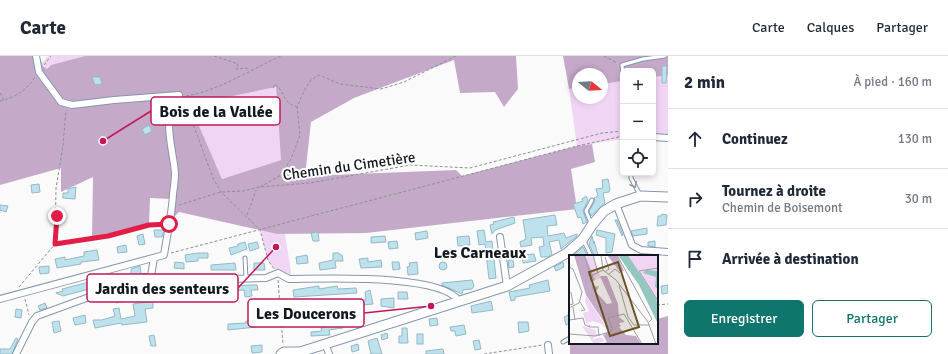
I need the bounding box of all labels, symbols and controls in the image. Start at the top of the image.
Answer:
text: Carte [20,16,66,40]
text: Carte [752,19,785,36]
text: Calques [807,19,854,36]
text: Partager [876,19,928,36]
north arrow [572,68,608,104]
map controls [620,68,656,176]
button: + [620,68,656,104]
text: 2 min [684,72,725,93]
text: À pied · 160 m [853,74,932,90]
callout: Bois de la Vallée [151,97,280,125]
text: Bois de la Vallée [159,102,273,122]
button: − [620,104,656,140]
icon: ahead [684,128,706,150]
text: Continuez [722,130,788,148]
text: 130 m [898,131,932,147]
button: locate [620,140,656,176]
street label: Chemin du Cimetière [281,148,417,184]
one-way arrow [630,180,637,188]
text: Tournez à droite [722,182,826,200]
icon: right [684,188,706,210]
text: 30 m [905,191,932,207]
text: Chemin de Boisemont [722,200,843,216]
route end [48,207,66,225]
route start [160,215,178,233]
district label: Les Carneaux [434,243,527,263]
icon: arrive [684,248,706,270]
text: Arrivée à destination [722,250,859,268]
inset map [569,255,658,344]
callout: Jardin des senteurs [87,274,238,302]
text: Jardin des senteurs [95,279,229,299]
callout: Les Doucerons [248,299,364,327]
button: Enregistrer [684,300,804,337]
button: Partager [812,300,932,337]
text: Les Doucerons [256,304,356,324]

